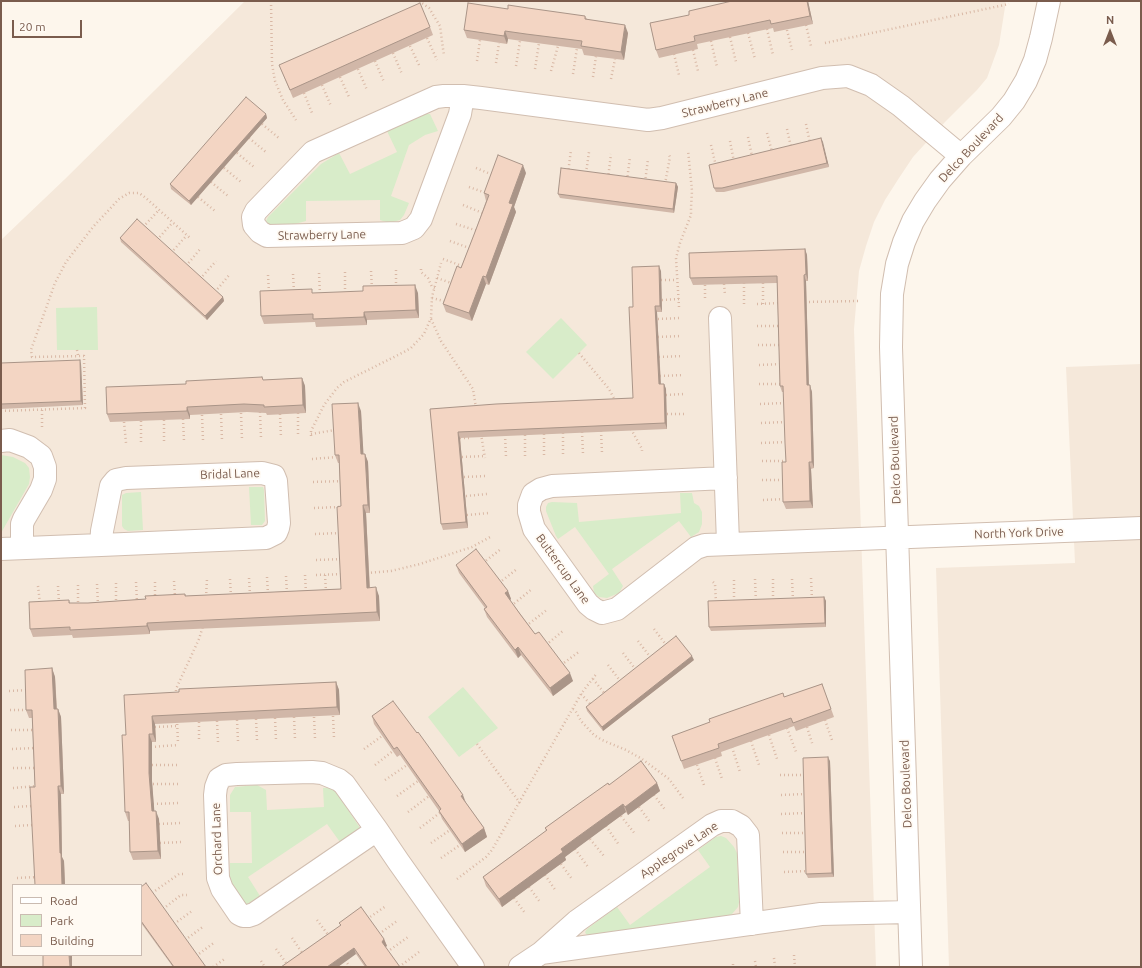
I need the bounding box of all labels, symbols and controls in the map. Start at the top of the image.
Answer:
scale bar [14,12,84,38]
north arrow [1090,12,1130,52]
text: N [1106,14,1114,26]
text: 20 m [19,20,46,33]
street label: Strawberry Lane [680,85,770,121]
street label: Delco Boulevard [936,111,1006,185]
street label: Strawberry Lane [278,227,366,243]
street label: Delco Boulevard [886,416,904,504]
street label: Bridal Lane [200,466,260,482]
street label: North York Drive [974,524,1064,542]
street label: Buttercup Lane [533,531,593,607]
street label: Delco Boulevard [897,740,915,828]
street label: Orchard Lane [209,803,225,875]
street label: Applegrove Lane [637,819,721,881]
legend [12,884,142,956]
text: Road [50,894,78,907]
text: Park [50,914,74,927]
text: Building [50,934,94,947]

